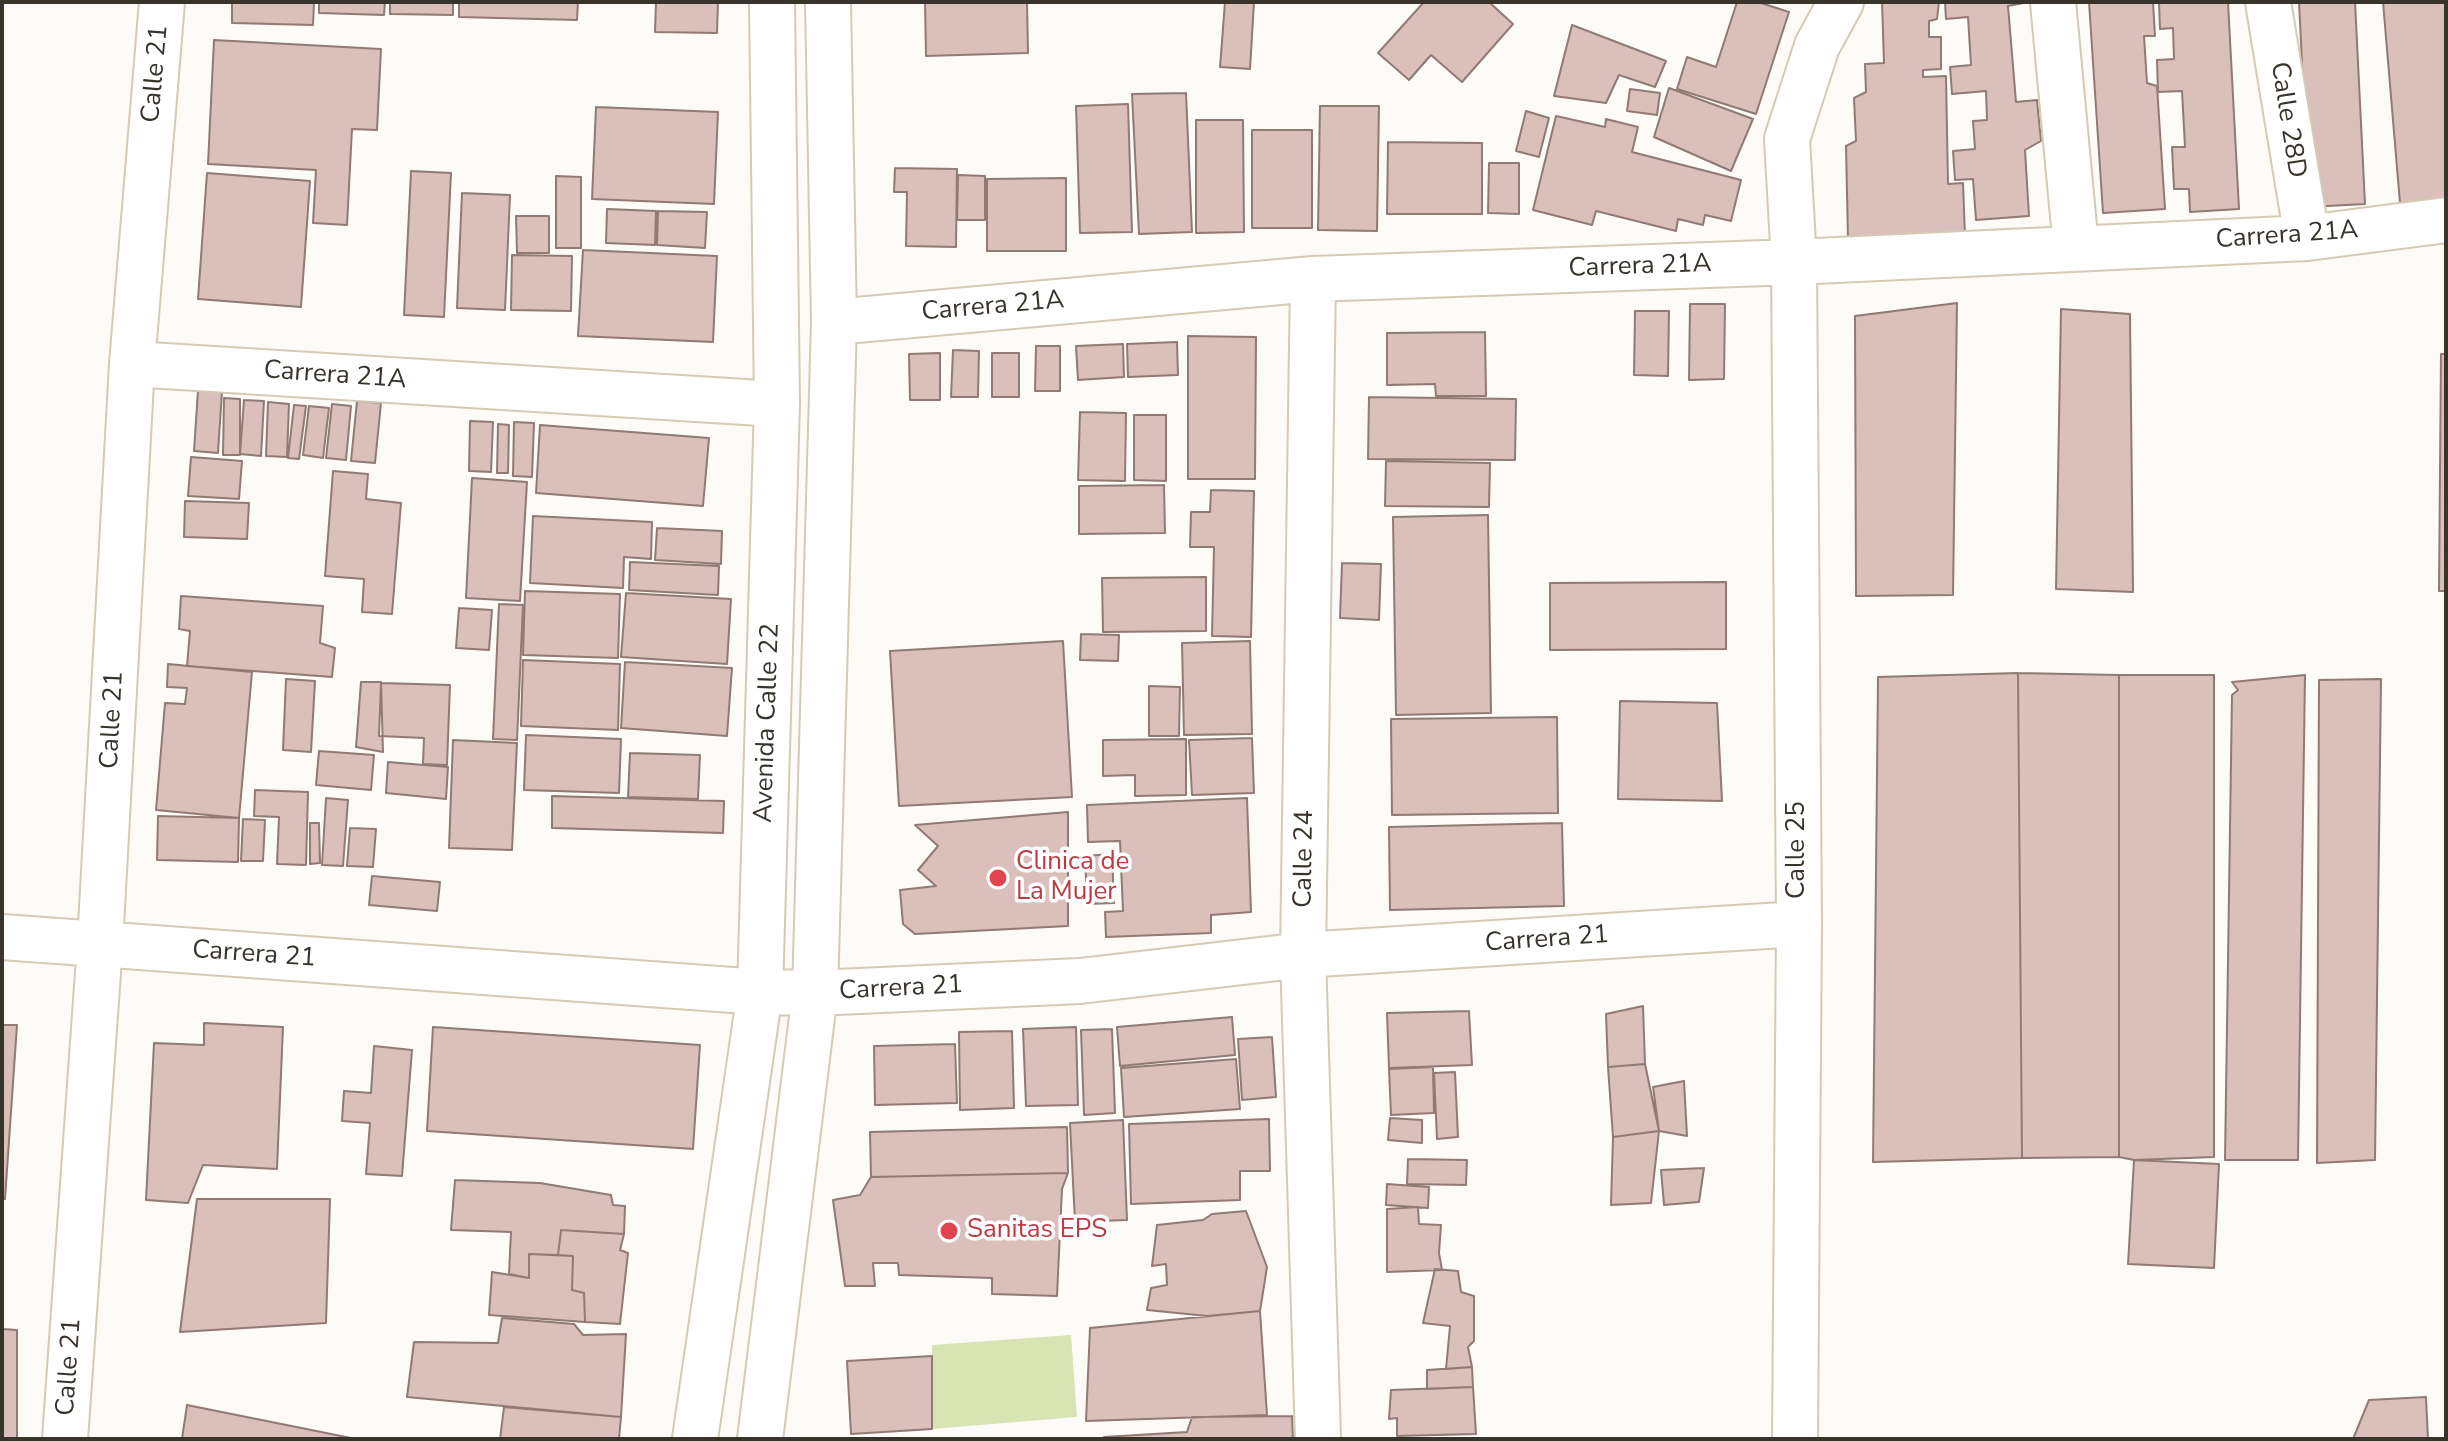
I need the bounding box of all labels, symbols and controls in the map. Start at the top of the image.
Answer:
street label: Calle 21 [136,24,176,124]
street label: Calle 28D [2262,60,2312,180]
street label: Carrera 21A [2215,215,2359,257]
street label: Carrera 21A [1568,249,1712,285]
street label: Carrera 21A [920,285,1066,329]
street label: Carrera 21A [263,355,407,397]
street label: Avenida Calle 22 [749,623,787,823]
street label: Calle 21 [95,670,131,770]
street label: Calle 25 [1782,801,1814,899]
street label: Calle 24 [1289,810,1321,908]
place label: Clinica de La Mujer [1016,847,1129,908]
marker: Clinica de La Mujer [987,867,1009,889]
street label: Carrera 21 [1484,920,1610,960]
street label: Carrera 21 [191,935,317,975]
street label: Carrera 21 [838,970,964,1008]
place label: Sanitas EPS [967,1215,1107,1247]
marker: Sanitas EPS [938,1220,960,1242]
street label: Calle 21 [51,1317,89,1417]

